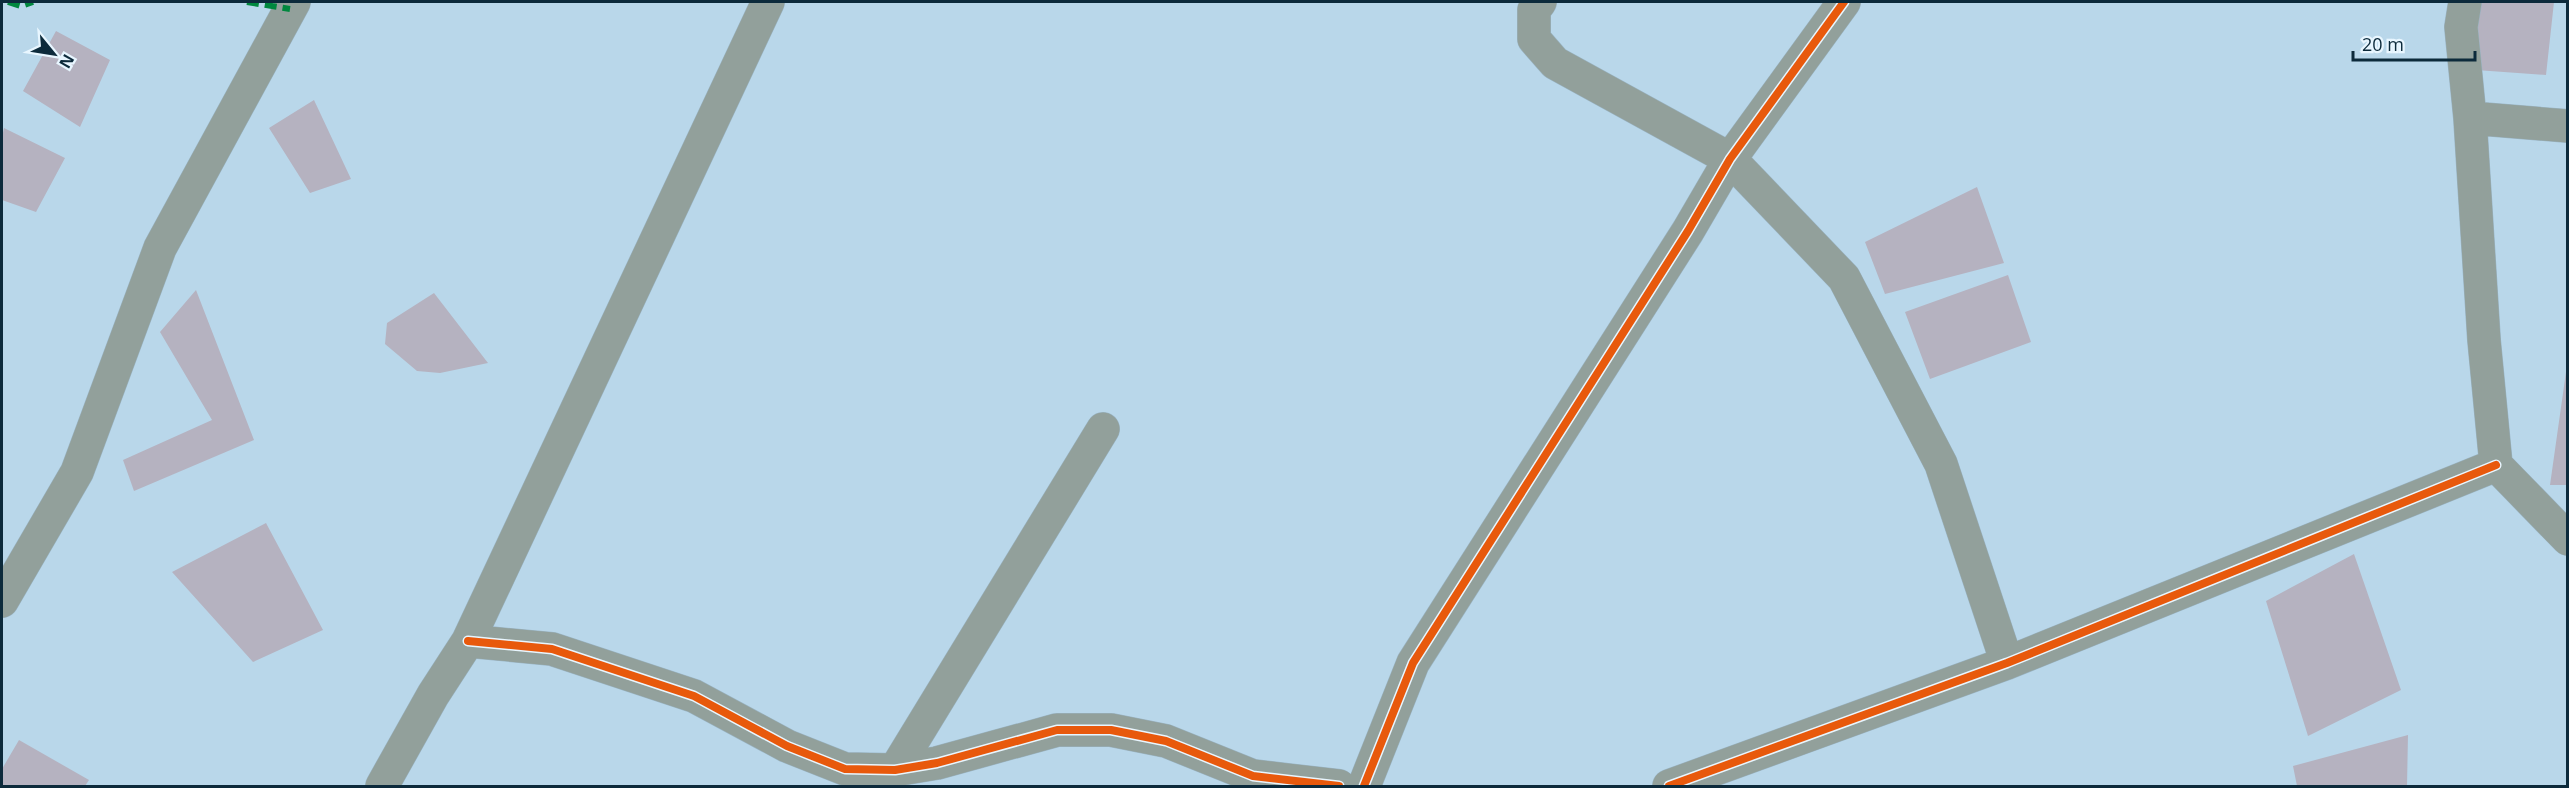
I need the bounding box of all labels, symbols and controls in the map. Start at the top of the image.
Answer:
north arrow [24,24,84,84]
scale bar [2353,24,2474,62]
text: 20 m [2362,32,2404,56]
text: N [54,50,80,73]

